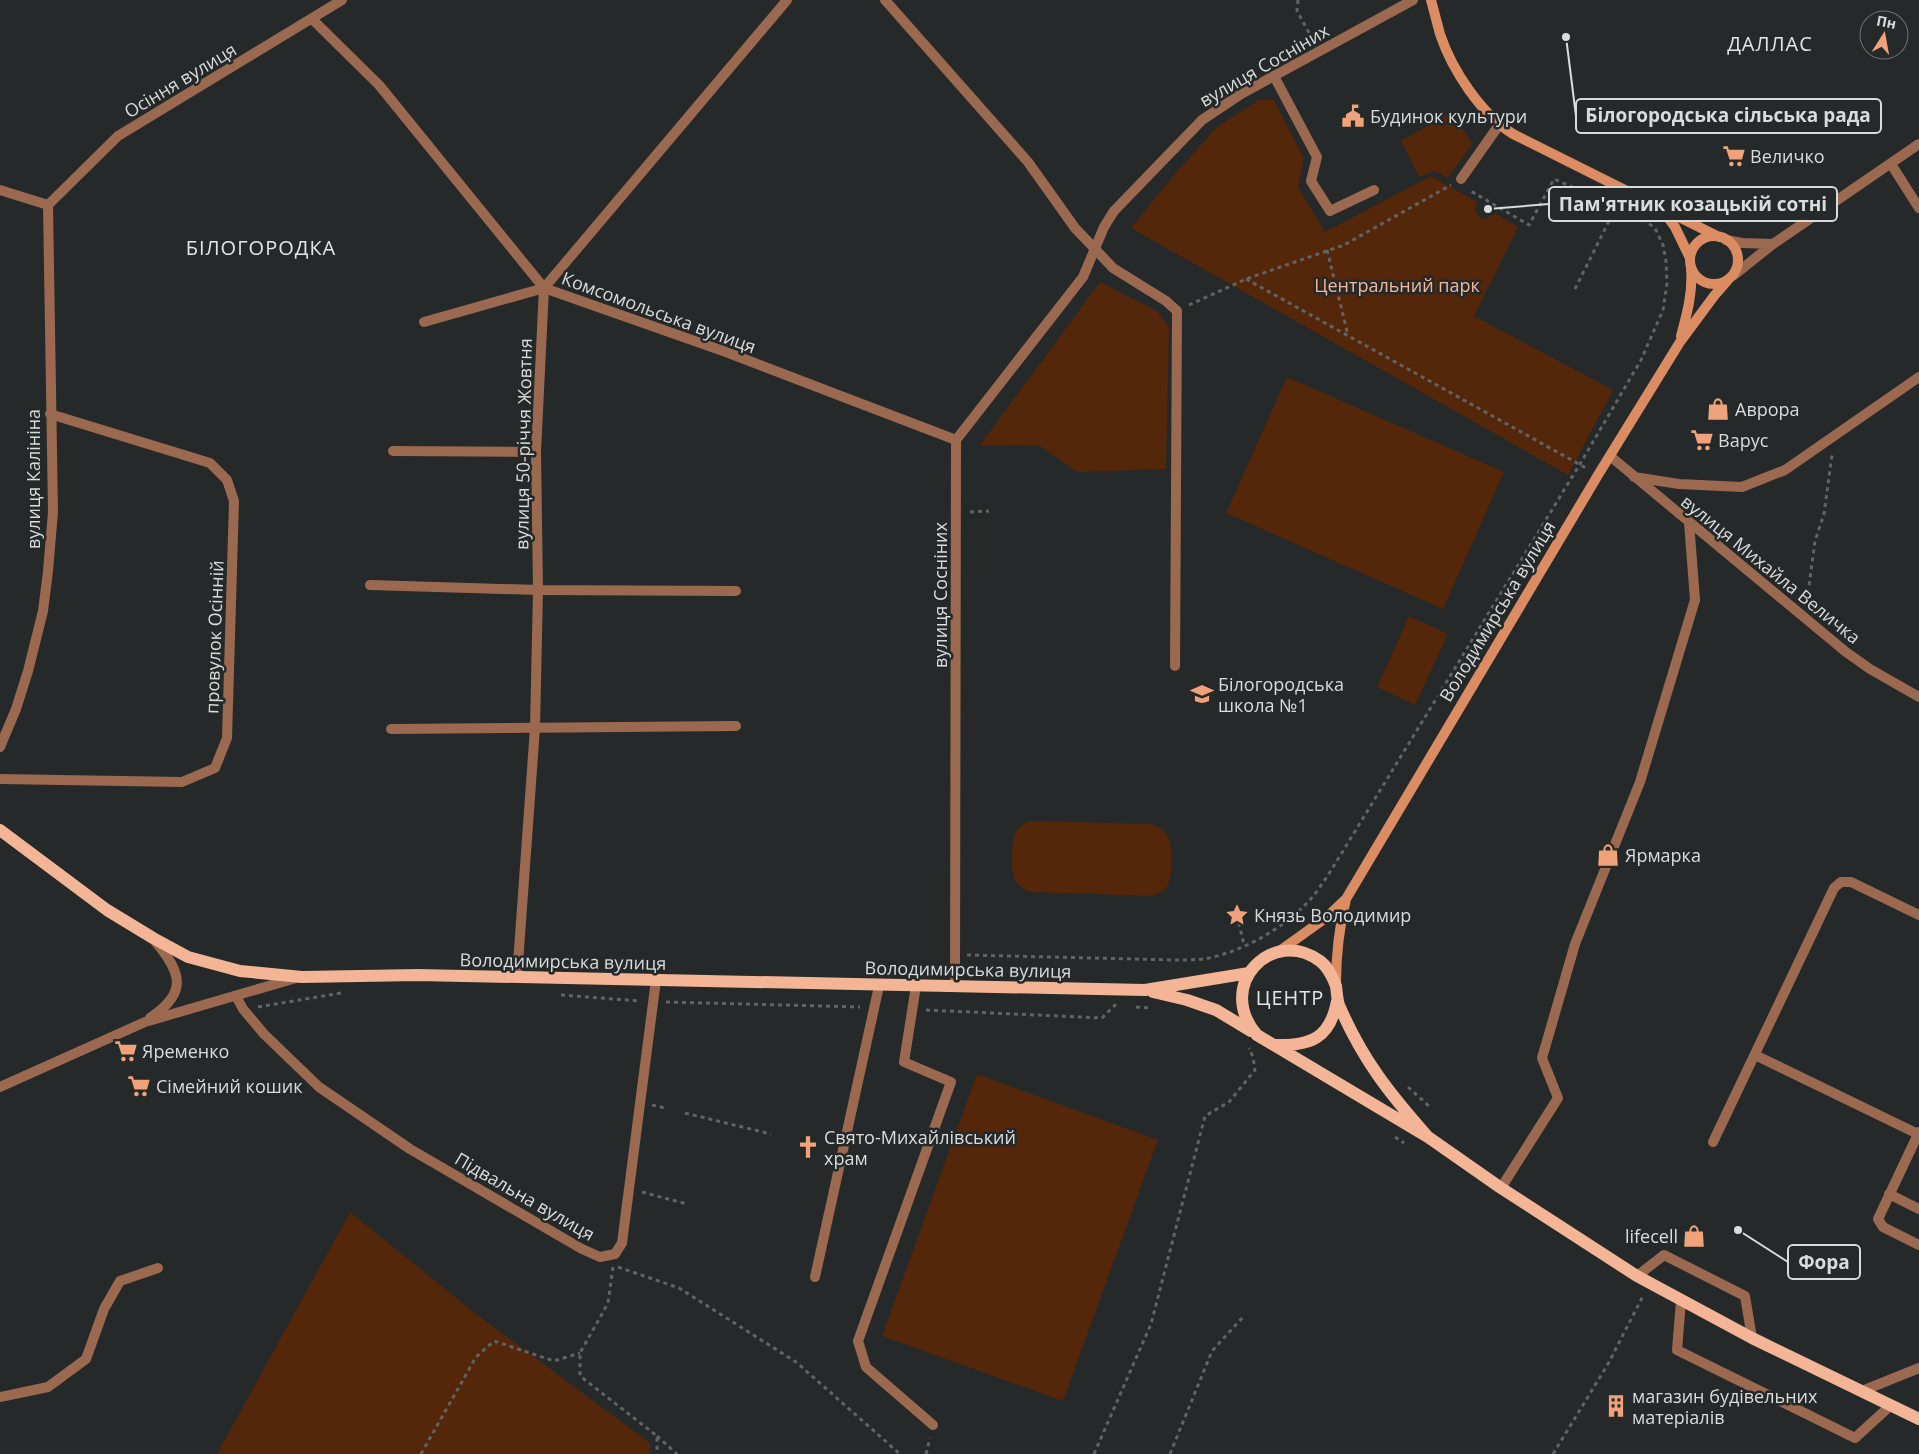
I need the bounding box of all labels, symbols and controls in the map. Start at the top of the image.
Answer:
north arrow [1859,10,1909,60]
text: Пн [1875,11,1898,33]
street label: вулиця Сосніних [1195,18,1334,112]
district label: ДАЛЛАС [1727,30,1813,57]
street label: Осіння вулиця [119,37,241,123]
callout: Білогородська сільська рада [1576,99,1881,133]
text: Білогородська сільська рада [1585,102,1871,128]
public building icon: Будинок культури [1340,103,1366,129]
place label: Будинок культури [1370,104,1527,128]
supermarket icon: Величко [1721,143,1747,169]
place label: Величко [1750,144,1825,168]
callout: Пам'ятник козацькій сотні [1549,187,1837,221]
text: Пам'ятник козацькій сотні [1559,191,1827,217]
district label: БІЛОГОРОДКА [186,234,336,261]
street label: Комсомольська вулиця [559,266,759,358]
park label: Центральний парк [1314,273,1481,297]
street label: вулиця 50-річчя Жовтня [509,338,537,550]
shop icon: Аврора [1705,396,1731,422]
place label: Аврора [1735,397,1800,421]
street label: вулиця Калініна [21,409,45,549]
supermarket icon: Варус [1689,427,1715,453]
place label: Варус [1718,428,1769,452]
street label: вулиця Михайла Величка [1676,489,1866,649]
street label: Володимирська вулиця [1434,516,1560,706]
street label: вулиця Сосніних [928,521,952,668]
street label: провулок Осінній [199,560,229,714]
place label: Білогородська школа №1 [1218,672,1344,717]
school or university icon: Білогородська школа №1 [1189,681,1215,707]
shop icon: Ярмарка [1595,842,1621,868]
place label: Ярмарка [1625,843,1701,867]
place icon: Князь Володимир [1224,902,1250,928]
place label: Князь Володимир [1254,903,1411,927]
street label: Володимирська вулиця [460,947,666,975]
street label: Володимирська вулиця [865,955,1071,983]
district label: ЦЕНТР [1256,984,1324,1011]
supermarket icon: Яременко [113,1038,139,1064]
place label: Яременко [142,1039,229,1063]
supermarket icon: Сімейний кошик [126,1073,152,1099]
place label: Сімейний кошик [156,1074,303,1098]
place label: Свято-Михайлівський храм [824,1125,1016,1170]
church icon: Свято-Михайлівський храм [795,1134,821,1160]
street label: Підвальна вулиця [451,1146,599,1246]
shop icon: lifecell [1681,1223,1707,1249]
place label: lifecell [1625,1224,1678,1248]
callout: Фора [1788,1245,1860,1279]
text: Фора [1798,1249,1850,1275]
place label: магазин будівельних матеріалів [1632,1384,1818,1429]
building icon: магазин будівельних матеріалів [1603,1393,1629,1419]

